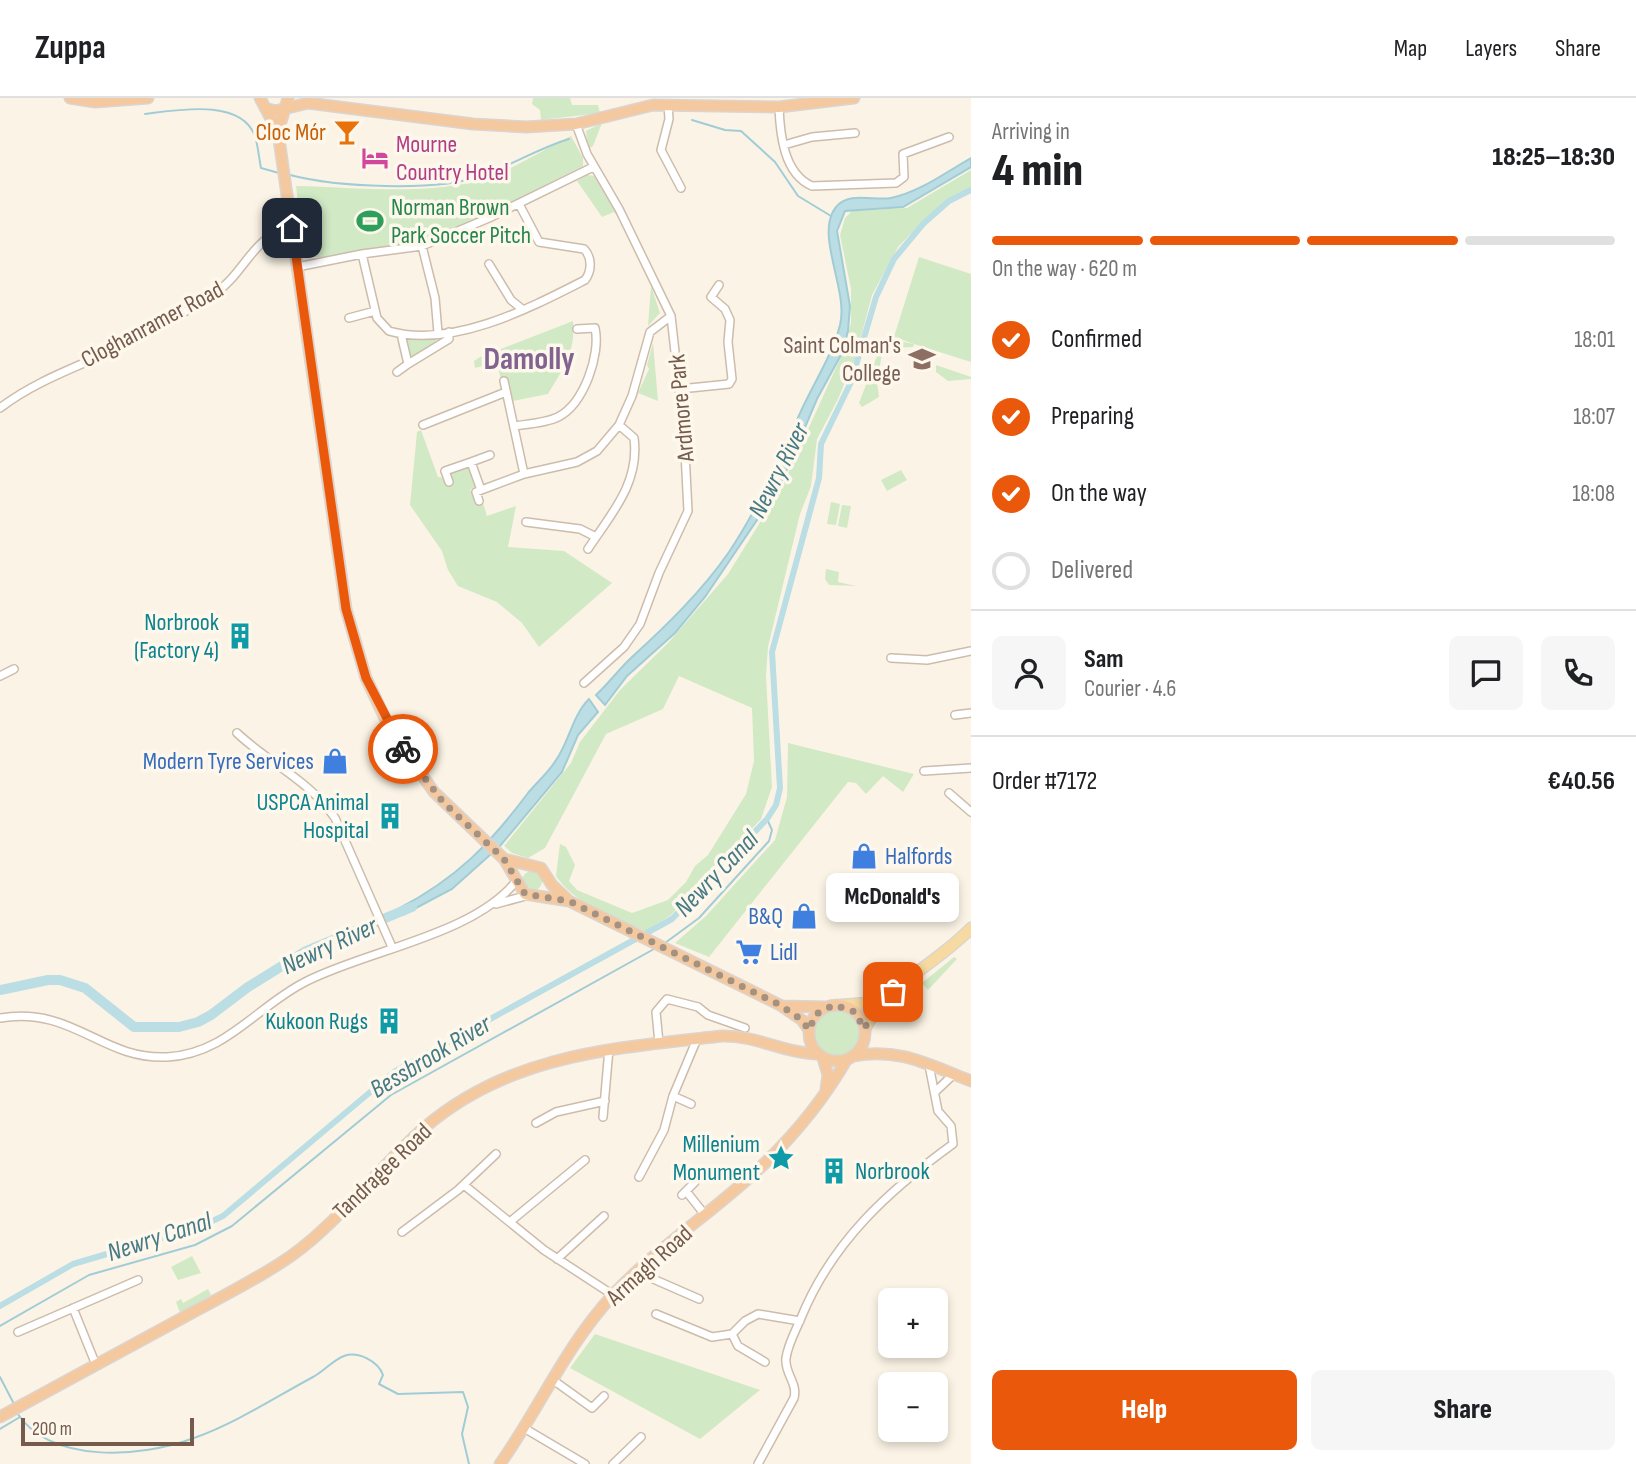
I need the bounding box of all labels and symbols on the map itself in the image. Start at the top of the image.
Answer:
bar icon: Cloc Mór [332,117,362,147]
place label: Cloc Mór [255,118,326,147]
place label: Mourne Country Hotel [396,130,509,187]
hotel icon: Mourne Country Hotel [360,143,390,173]
place label: Norman Brown Park Soccer Pitch [391,193,531,250]
pin [262,198,322,258]
sports icon: Norman Brown Park Soccer Pitch [355,206,385,236]
street label: Cloghanramer Road [76,275,228,374]
place label: Saint Colman's College [783,331,901,388]
district label: Damolly [483,340,575,379]
school or university icon: Saint Colman's College [907,344,937,374]
street label: Ardmore Park [662,353,701,464]
water label: Newry River [742,417,817,523]
place label: Norbrook (Factory 4) [134,608,219,665]
building icon: Norbrook (Factory 4) [225,621,255,651]
courier [368,714,438,784]
shop icon: Modern Tyre Services [320,746,350,776]
place label: Modern Tyre Services [143,747,314,776]
place label: USPCA Animal Hospital [256,788,369,845]
building icon: USPCA Animal Hospital [375,801,405,831]
water label: Newry Canal [669,824,766,924]
shop icon: Halfords [849,841,879,871]
place label: Halfords [885,842,952,871]
callout: McDonald's [826,873,959,922]
shop icon: B&Q [789,901,819,931]
place label: B&Q [748,902,783,931]
water label: Newry River [277,910,384,982]
supermarket icon: Lidl [734,937,764,967]
place label: Lidl [770,938,798,967]
pin [863,962,923,1022]
building icon: Kukoon Rugs [374,1006,404,1036]
place label: Kukoon Rugs [265,1007,368,1036]
water label: Bessbrook River [365,1008,498,1105]
street label: Tandragee Road [327,1117,438,1226]
place label: Millenium Monument [673,1130,760,1187]
place icon: Millenium Monument [766,1143,796,1173]
building icon: Norbrook [819,1156,849,1186]
place label: Norbrook [855,1157,930,1186]
water label: Newry Canal [103,1206,217,1269]
street label: Armagh Road [600,1219,698,1312]
scale bar [21,1415,194,1447]

